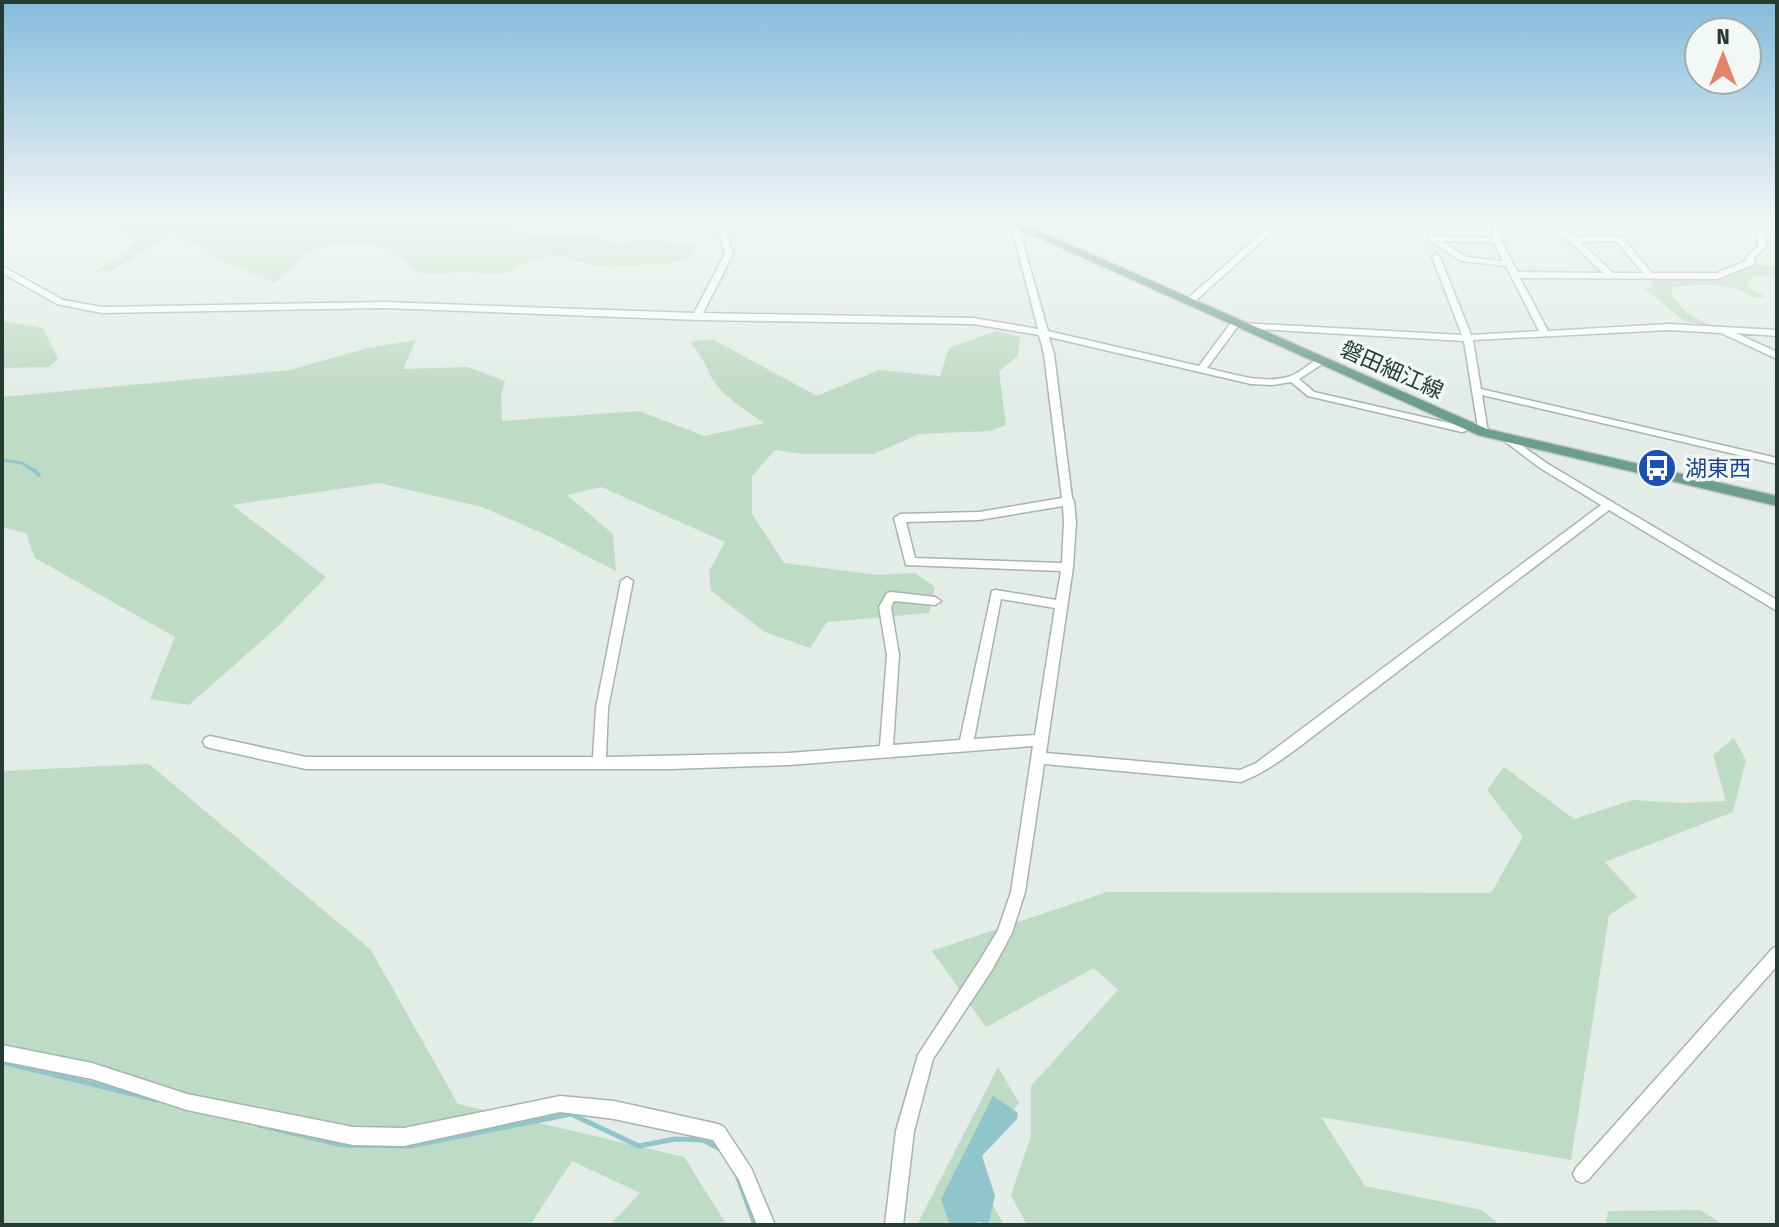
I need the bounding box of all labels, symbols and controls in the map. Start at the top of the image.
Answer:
north arrow [1683,16,1763,96]
text: N [1716,23,1730,50]
street label: 磐田細江線 [1336,335,1448,405]
bus stop icon: 湖東西 [1636,447,1678,489]
place label: 湖東西 [1685,455,1751,482]

